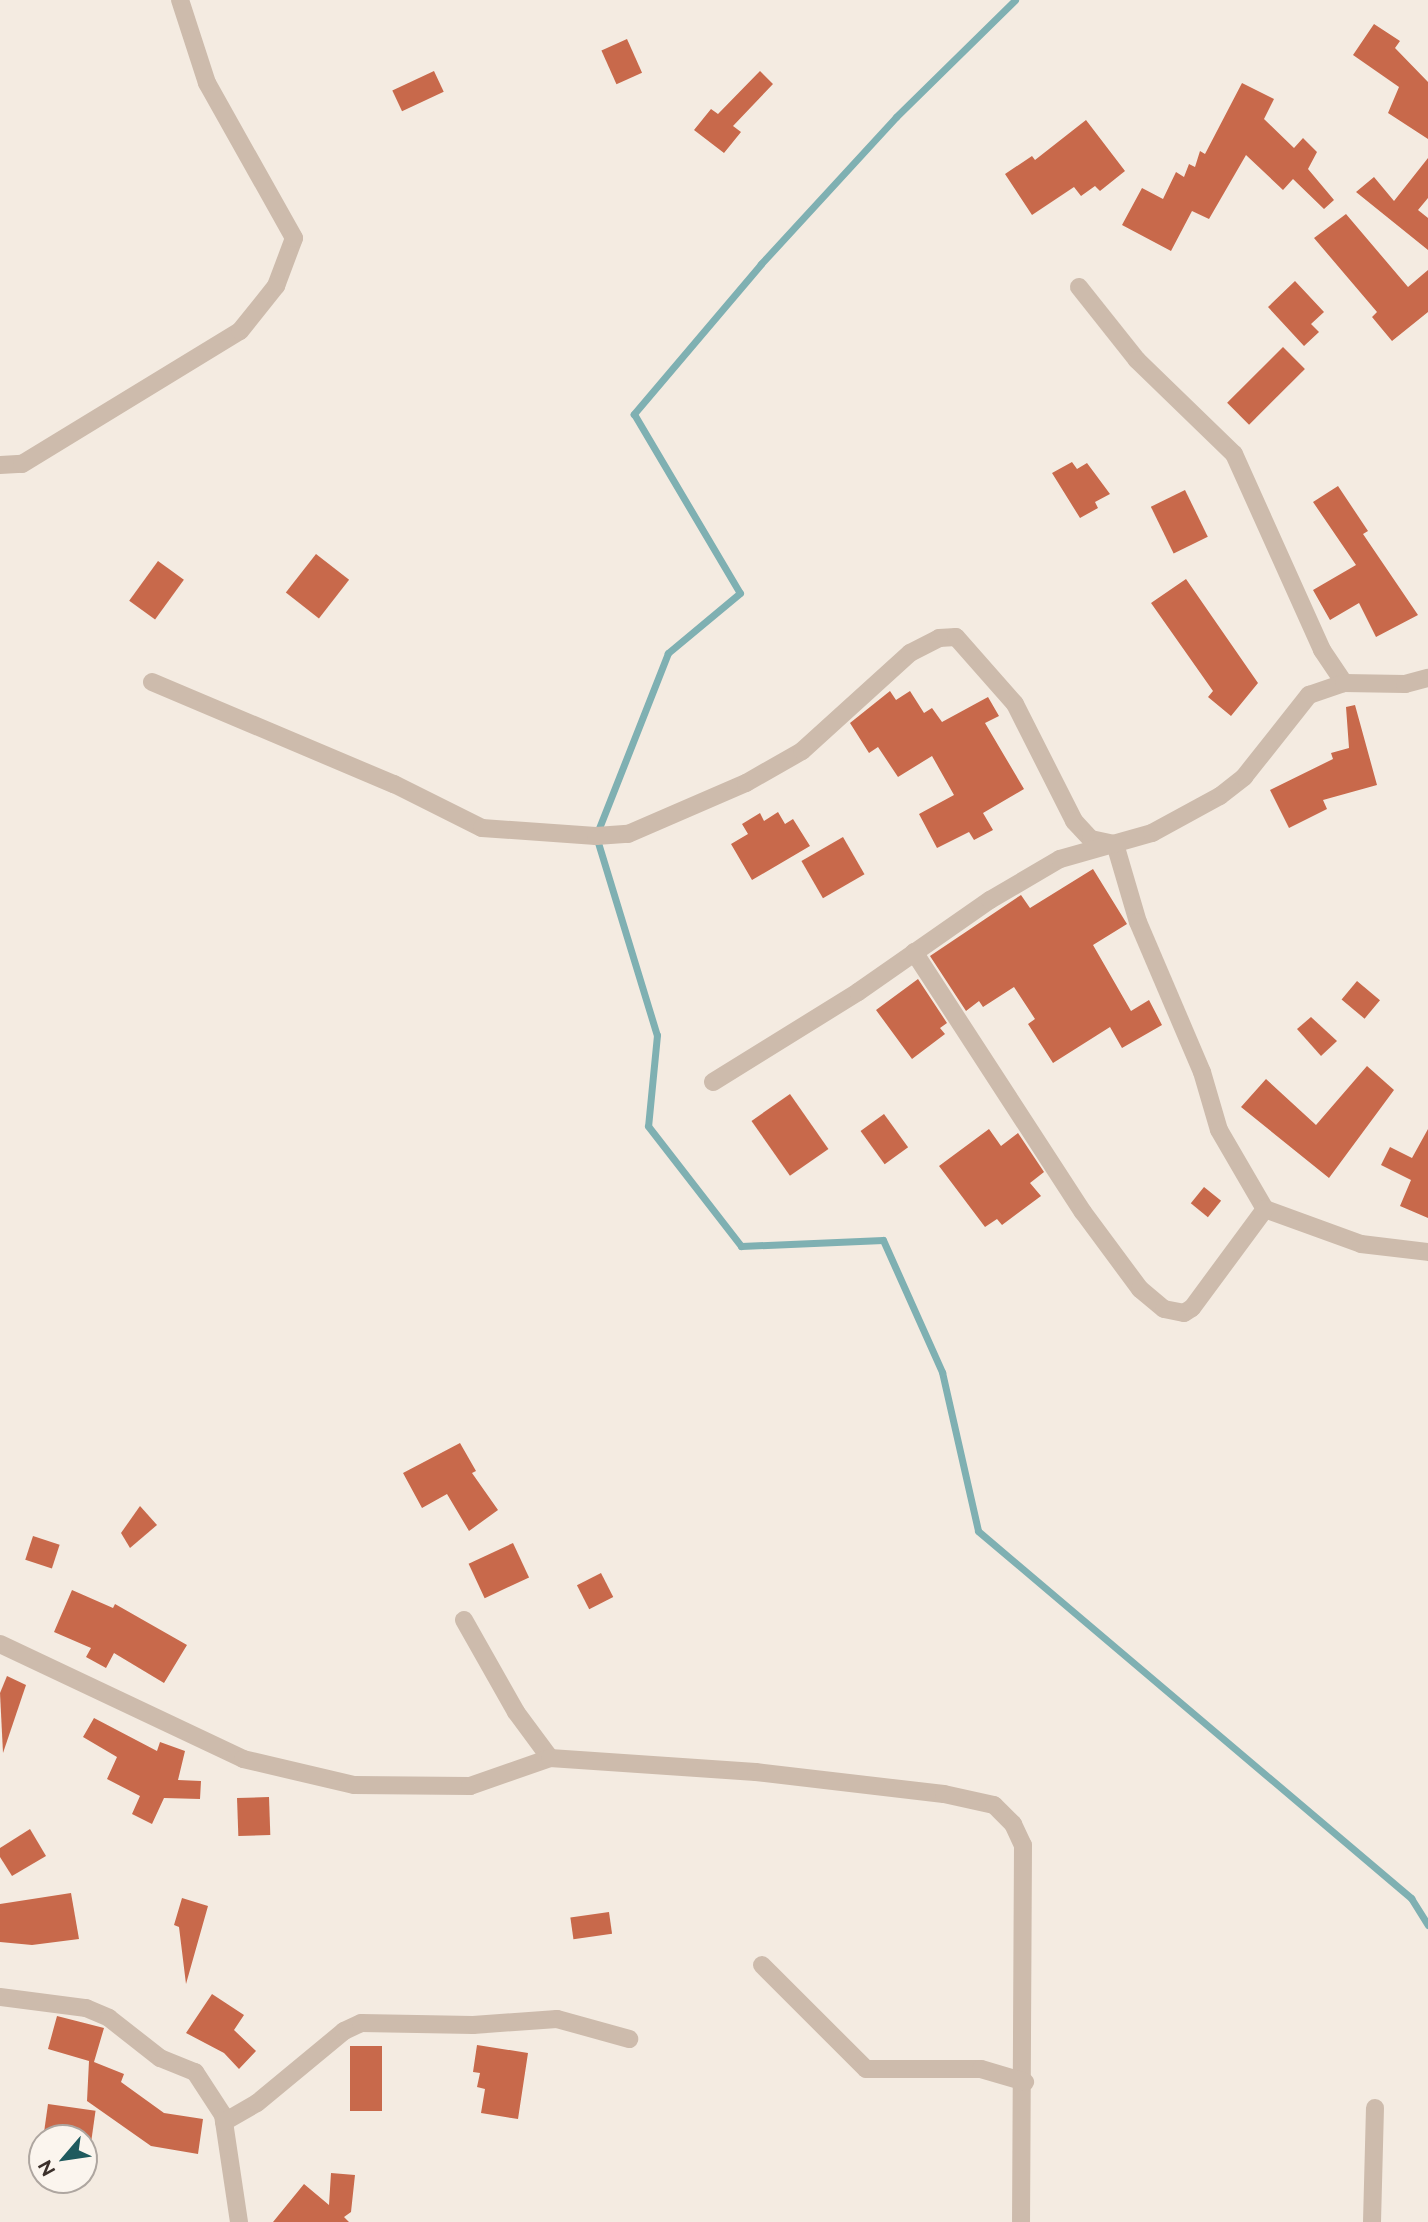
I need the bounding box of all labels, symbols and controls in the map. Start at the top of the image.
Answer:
north arrow [28,2124,98,2194]
text: N [33,2157,60,2180]

